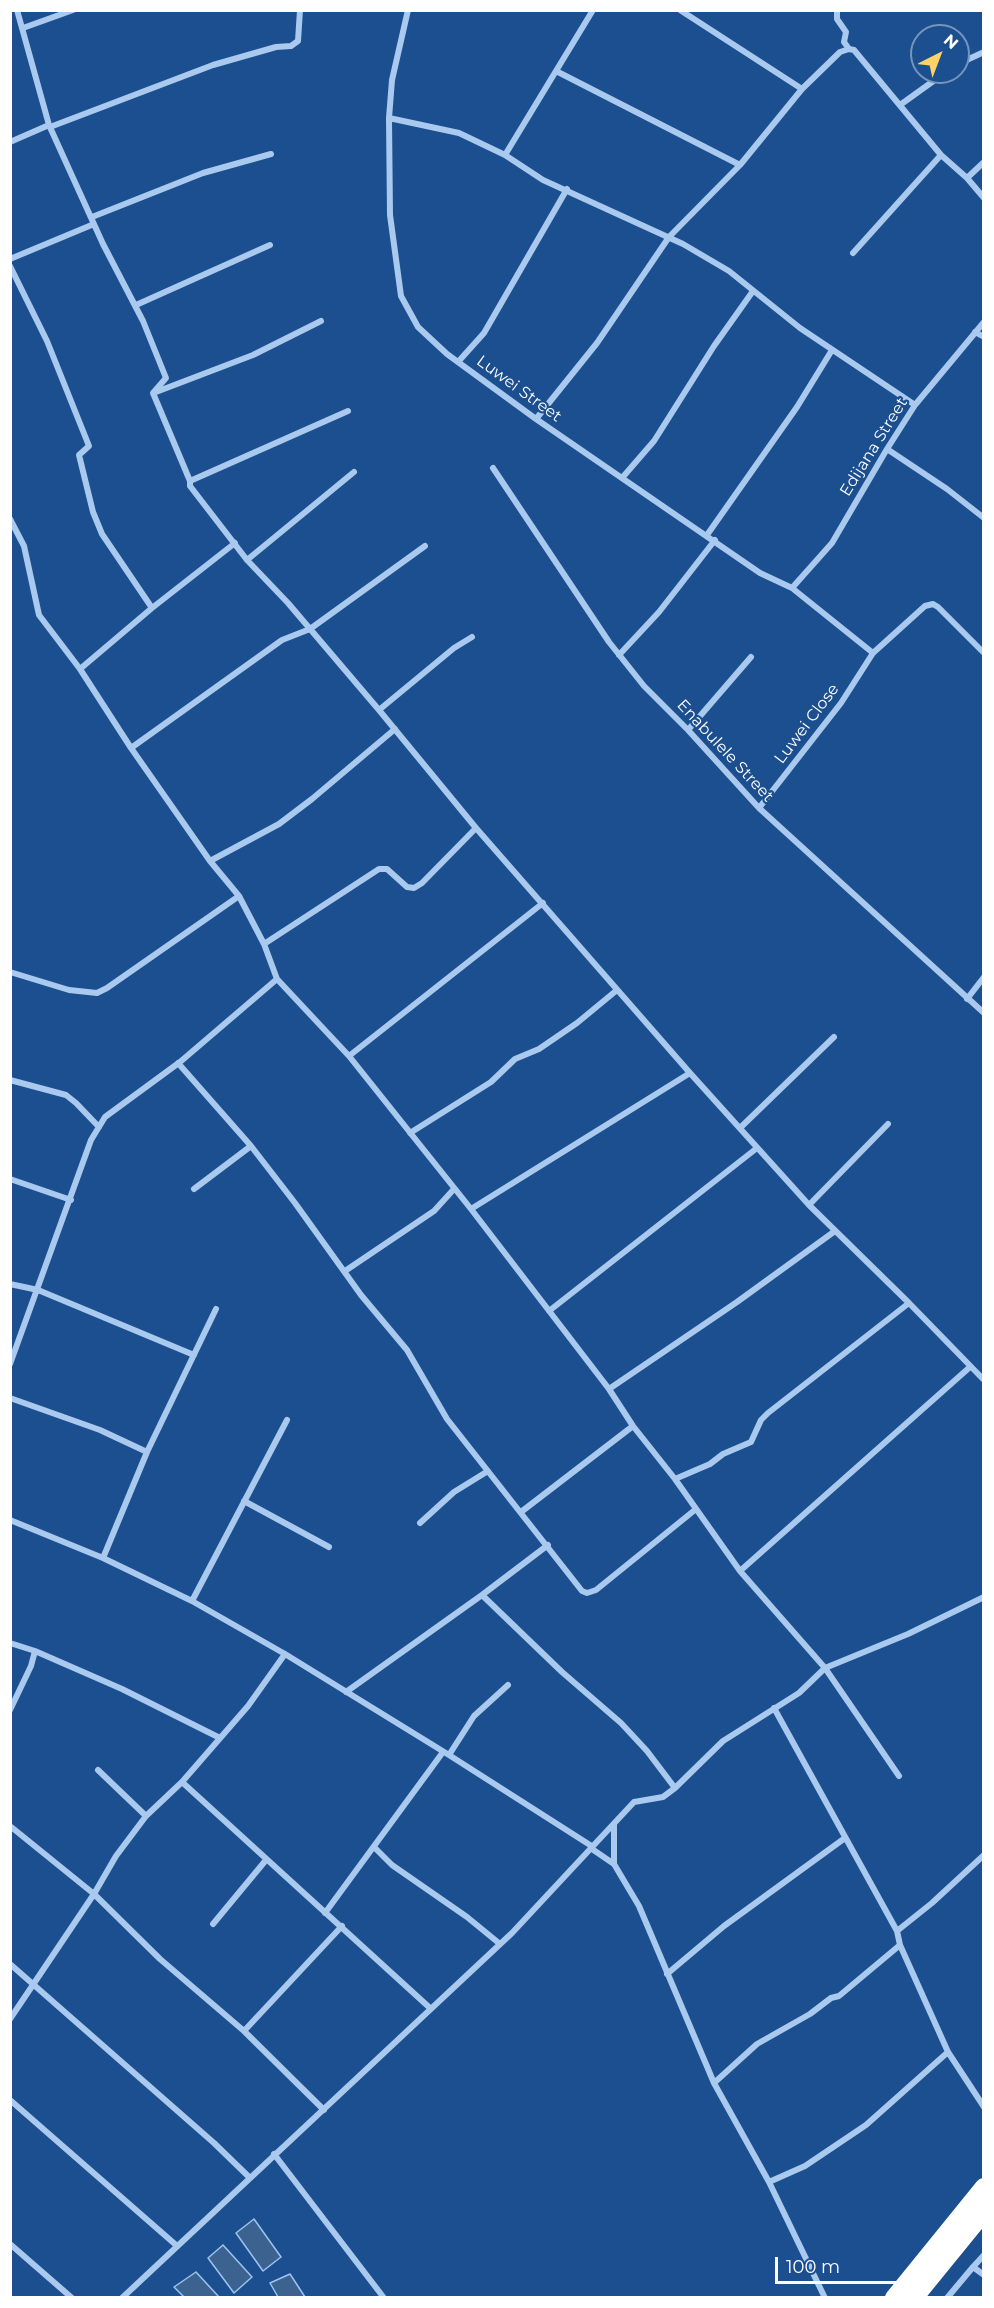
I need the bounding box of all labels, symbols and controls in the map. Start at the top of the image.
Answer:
north arrow [910,24,970,84]
text: N [940,30,962,53]
street label: Luwei Street [473,352,565,426]
street label: Edijana Street [836,394,912,500]
street label: Luwei Close [771,680,843,768]
street label: Enabulele Street [673,696,777,806]
scale bar [778,2245,924,2283]
text: 100 m [786,2256,840,2278]

